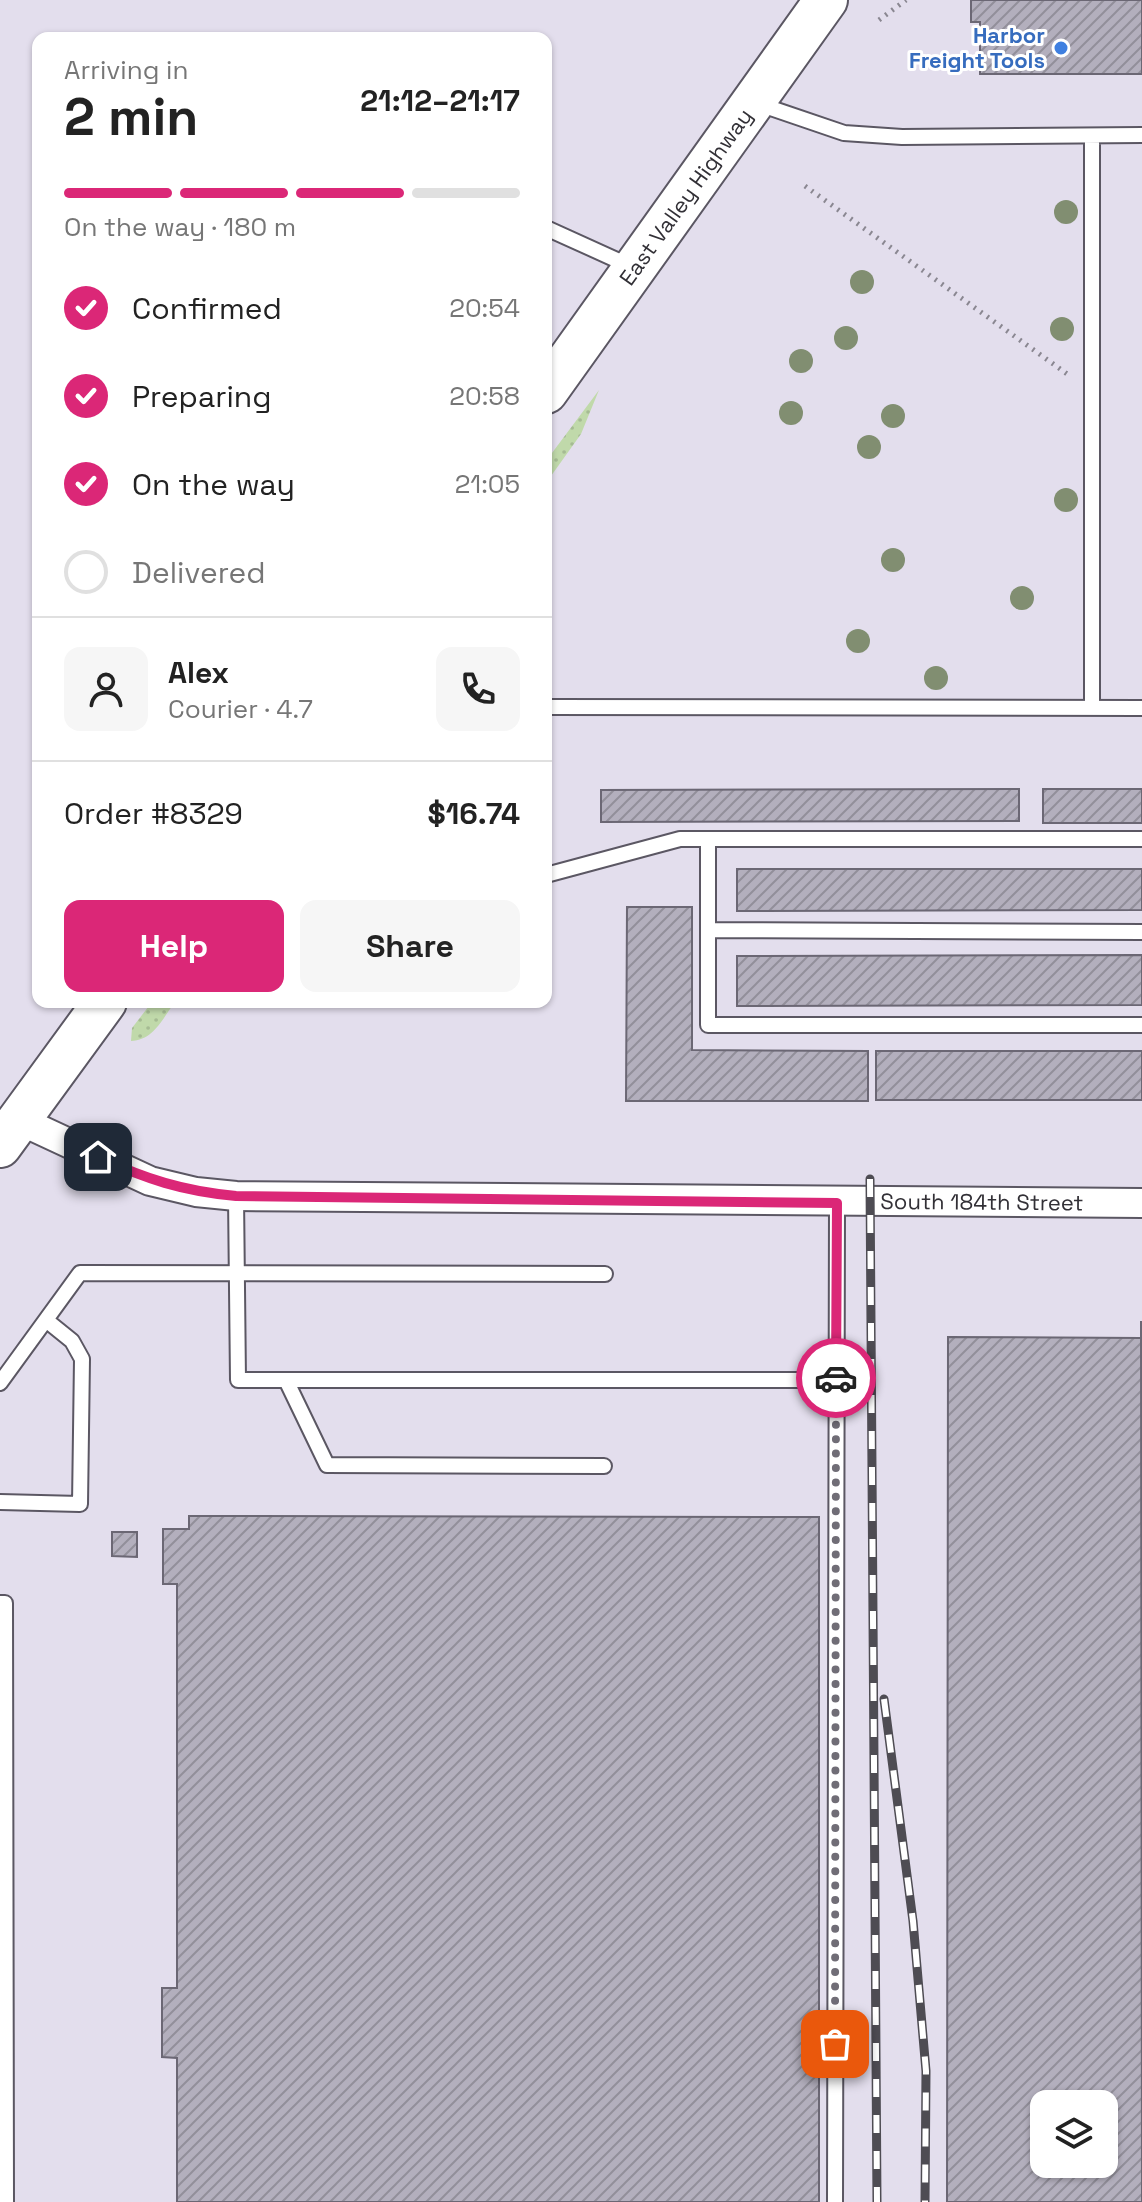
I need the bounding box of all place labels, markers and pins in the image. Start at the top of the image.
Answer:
place label: Harbor Freight Tools [909,21,1045,74]
marker: Harbor Freight Tools [1052,39,1070,57]
pin [64,1123,132,1191]
pin [801,2010,869,2078]

